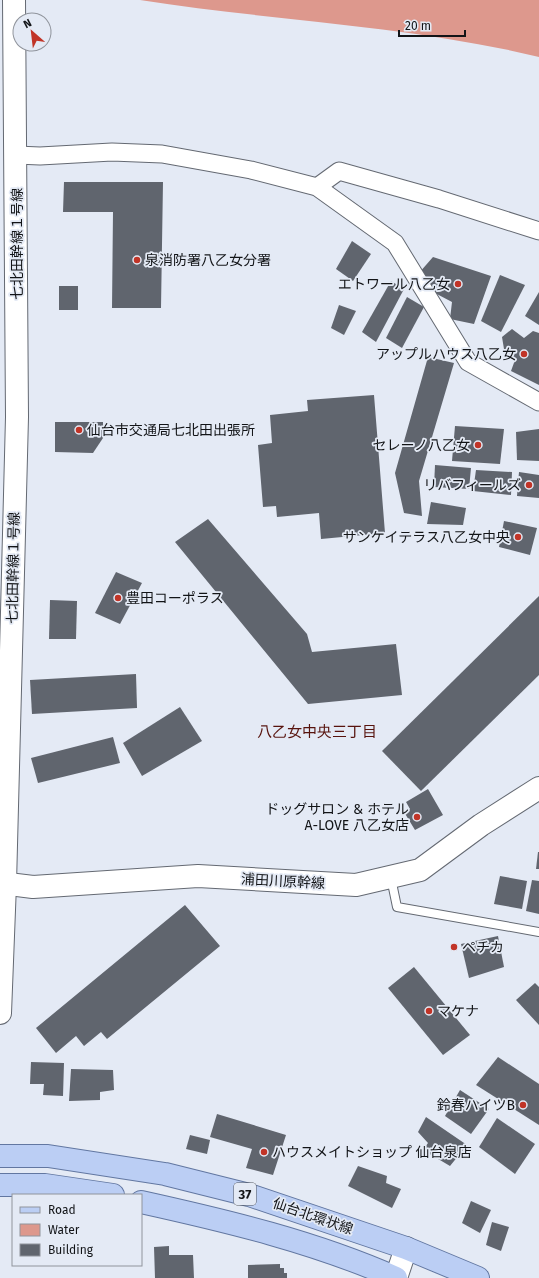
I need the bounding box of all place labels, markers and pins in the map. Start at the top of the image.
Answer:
place label: 泉消防署八乙女分署 [145,252,271,269]
marker: 泉消防署八乙女分署 [132,255,142,265]
place label: エトワール八乙女 [338,276,450,293]
marker: エトワール八乙女 [453,279,463,289]
place label: アップルハウス八乙女 [376,346,516,363]
marker: アップルハウス八乙女 [519,349,529,359]
place label: 仙台市交通局七北田出張所 [87,422,255,439]
marker: 仙台市交通局七北田出張所 [74,425,84,435]
place label: セレーノ八乙女 [373,437,470,454]
marker: セレーノ八乙女 [473,440,483,450]
place label: リバフィールズ [423,477,521,494]
marker: リバフィールズ [524,480,534,490]
place label: サンケイテラス八乙女中央 [343,529,510,546]
marker: サンケイテラス八乙女中央 [513,532,523,542]
place label: 豊田コーポラス [126,590,224,607]
marker: 豊田コーポラス [113,593,123,603]
place label: ドッグサロン & ホテル A-LOVE 八乙女店 [265,801,409,834]
marker: ドッグサロン & ホテル A-LOVE 八乙女店 [412,812,422,822]
place label: ペチカ [462,939,504,956]
marker: ペチカ [449,942,459,952]
place label: マケナ [437,1003,479,1020]
marker: マケナ [424,1006,434,1016]
place label: 鈴春ハイツB [437,1097,515,1114]
marker: 鈴春ハイツB [518,1100,528,1110]
place label: ハウスメイトショップ 仙台泉店 [272,1144,472,1161]
marker: ハウスメイトショップ 仙台泉店 [259,1147,269,1157]

